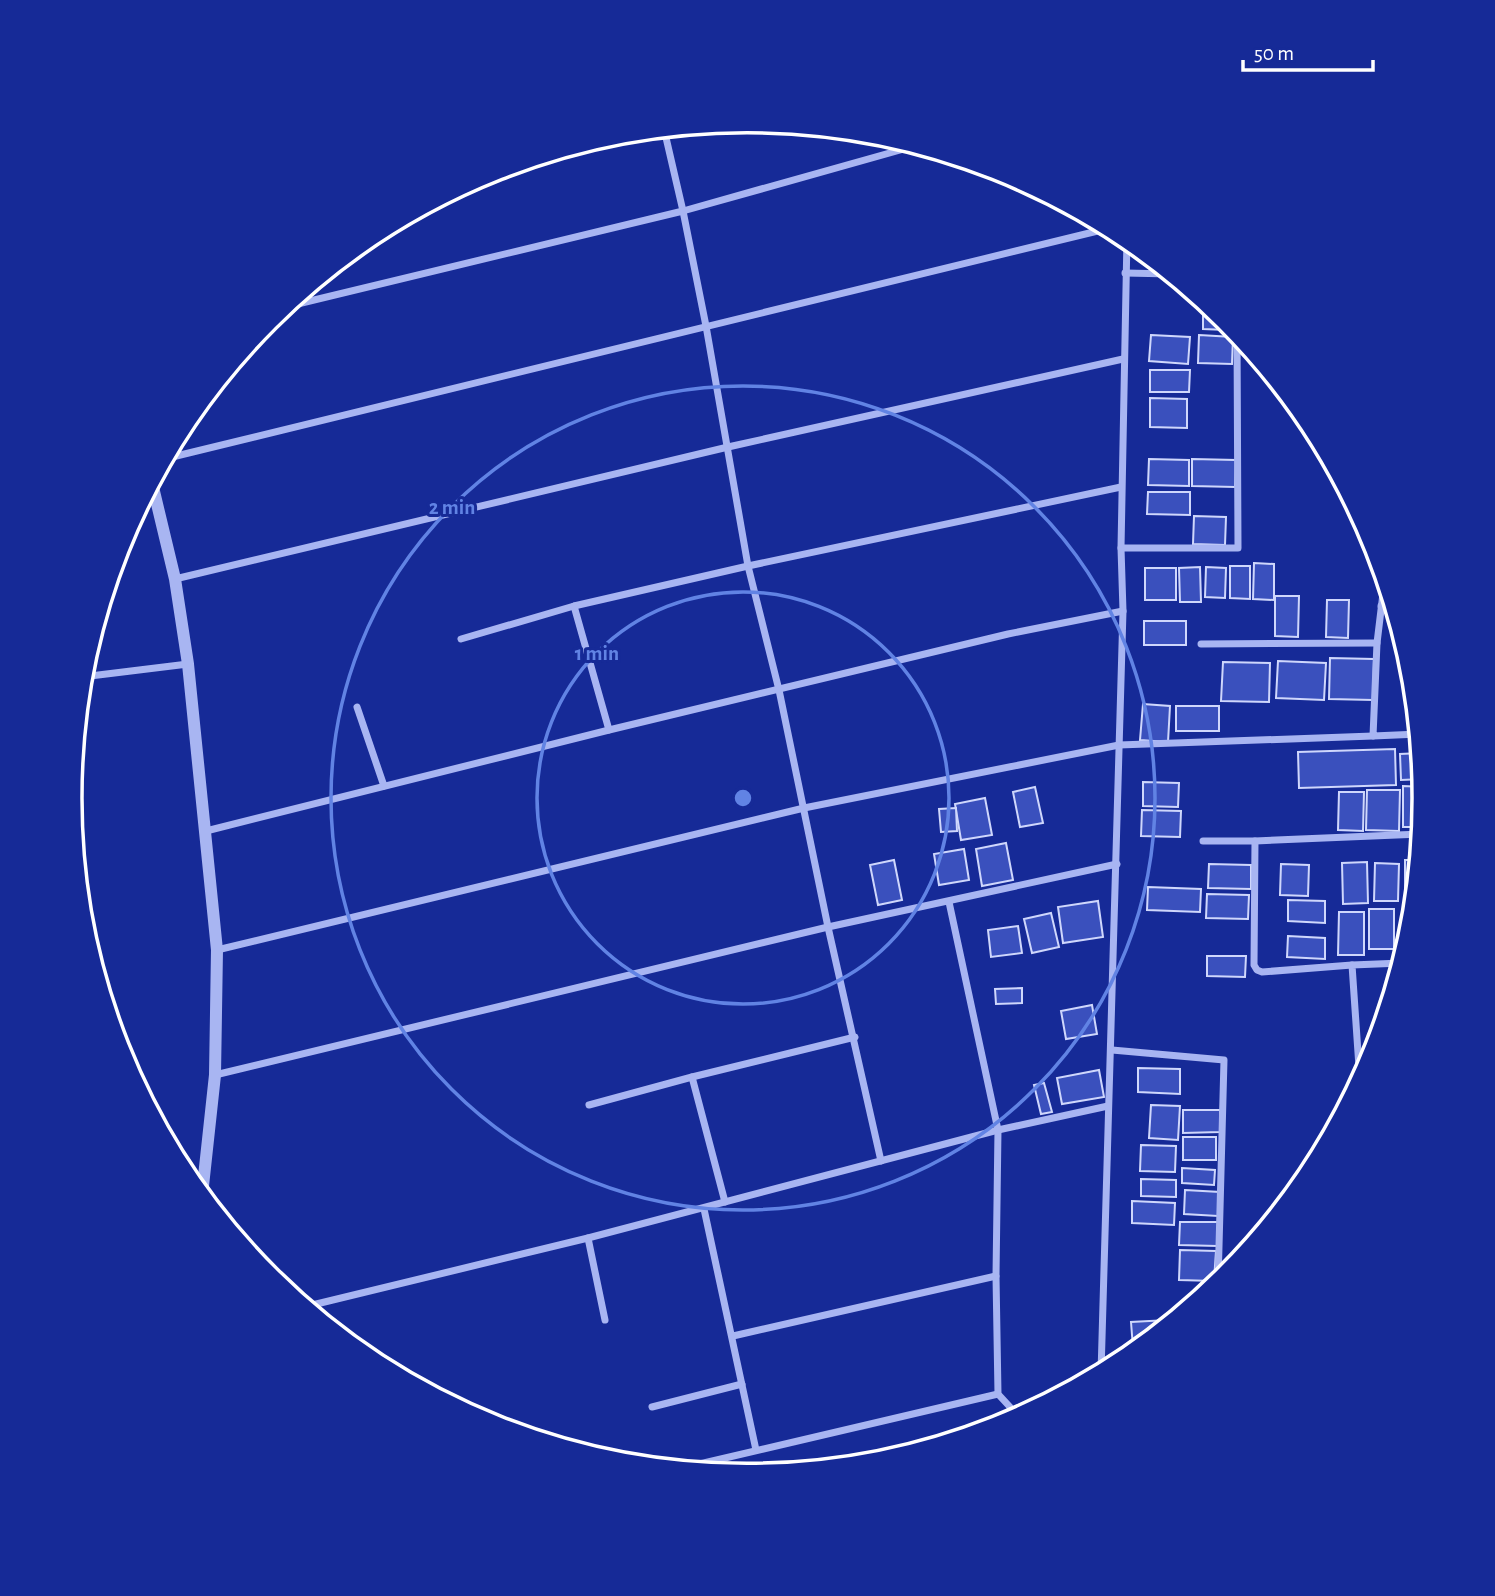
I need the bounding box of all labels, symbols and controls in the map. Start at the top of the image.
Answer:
scale bar [1243,28,1372,72]
text: 50 m [1254,43,1294,64]
text: 2 min [429,497,475,518]
text: 1 min [575,643,619,664]
centre of rings [731,786,755,810]

